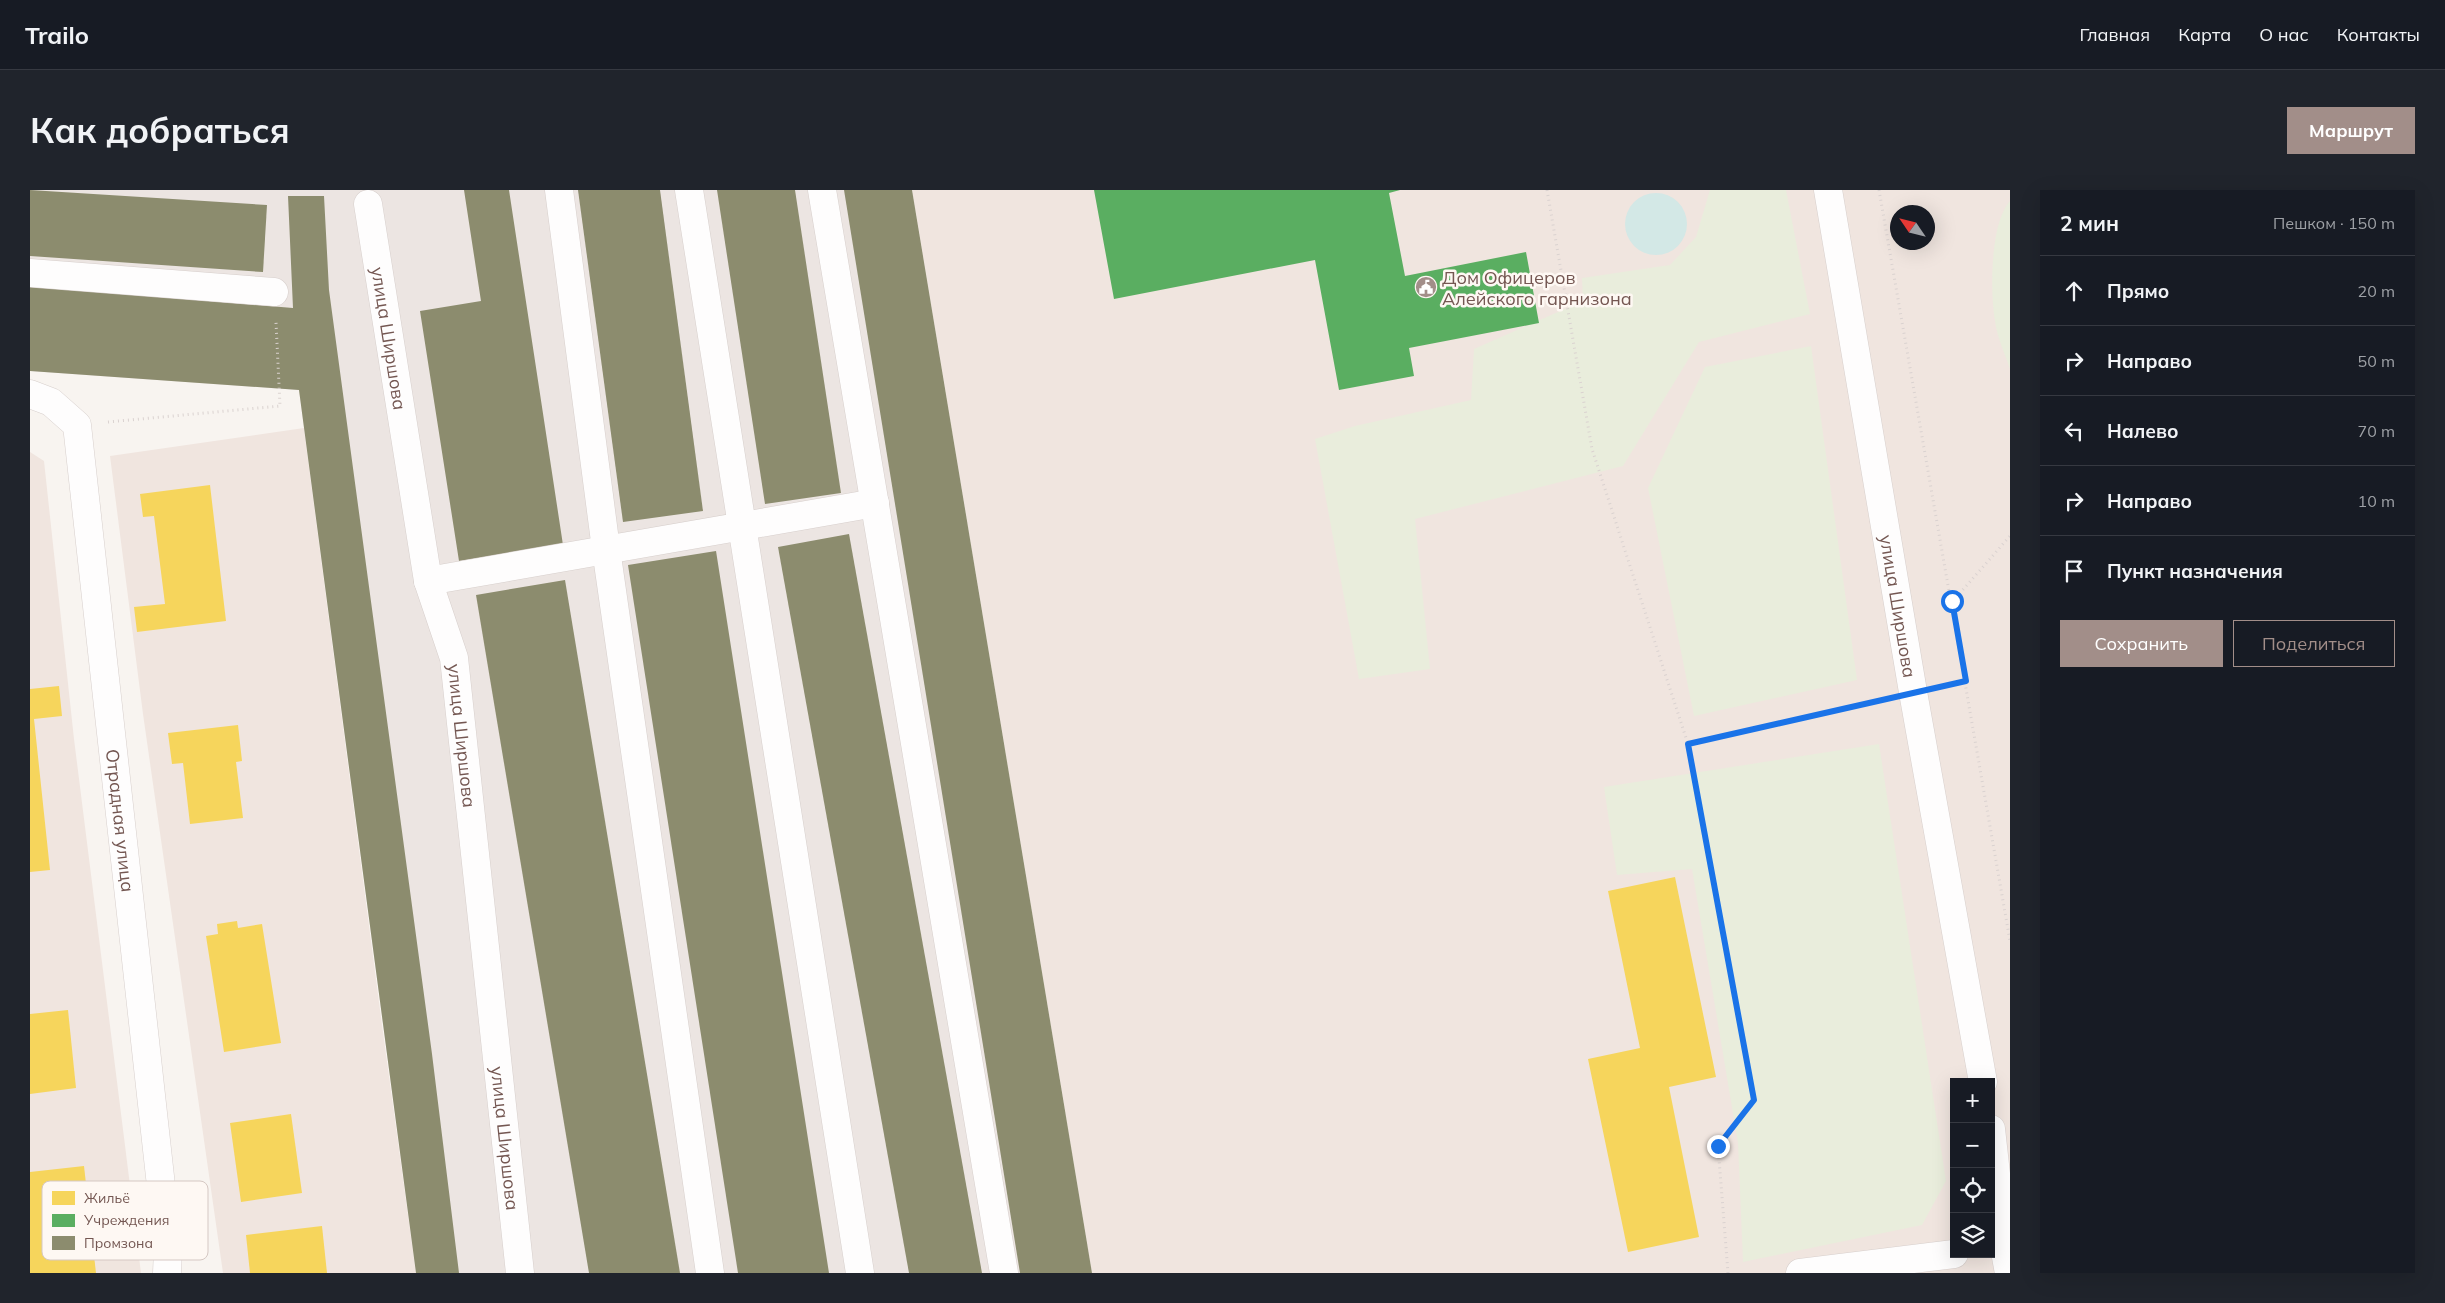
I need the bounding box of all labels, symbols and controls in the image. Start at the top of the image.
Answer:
text: Trailo [25,20,89,50]
text: Главная [2080,23,2150,46]
text: Карта [2178,23,2231,46]
text: О нас [2259,23,2309,46]
text: Контакты [2337,23,2420,46]
button: Маршрут [2287,107,2415,154]
text: Как добраться [30,108,290,152]
north arrow [1890,205,1935,250]
text: 2 мин [2060,210,2119,236]
text: Пешком · 150 m [2273,213,2395,233]
street label: улица Ширшова [367,265,412,412]
place label: Дом Офицеров Алейского гарнизона [1442,266,1632,310]
public building icon: Дом Офицеров Алейского гарнизона [1414,275,1438,299]
icon: ahead [2060,277,2088,305]
text: Прямо [2107,279,2169,303]
text: 20 m [2358,281,2395,301]
icon: right [2060,347,2088,375]
text: Направо [2107,349,2192,373]
text: 50 m [2358,351,2395,371]
icon: left [2060,417,2088,445]
text: Налево [2107,419,2179,443]
text: 70 m [2358,421,2395,441]
icon: right [2060,487,2088,515]
text: Направо [2107,489,2192,513]
text: 10 m [2358,491,2395,511]
street label: улица Ширшова [1875,533,1922,679]
icon: arrive [2060,557,2088,585]
text: Пункт назначения [2107,559,2283,583]
route start [1941,590,1964,613]
button: Сохранить [2060,620,2223,667]
button: Поделиться [2233,620,2395,667]
street label: улица Ширшова [443,662,481,809]
street label: Отрадная улица [101,748,140,893]
street label: улица Ширшова [486,1065,525,1211]
map controls [1950,1078,1995,1258]
button: + [1950,1078,1995,1123]
button: − [1950,1123,1995,1168]
route end [1707,1135,1730,1158]
button: locate [1950,1168,1995,1213]
legend [42,1181,208,1260]
text: Жильё [84,1189,130,1207]
text: Учреждения [83,1211,169,1229]
button: layers [1950,1213,1995,1258]
text: Промзона [84,1234,153,1252]

